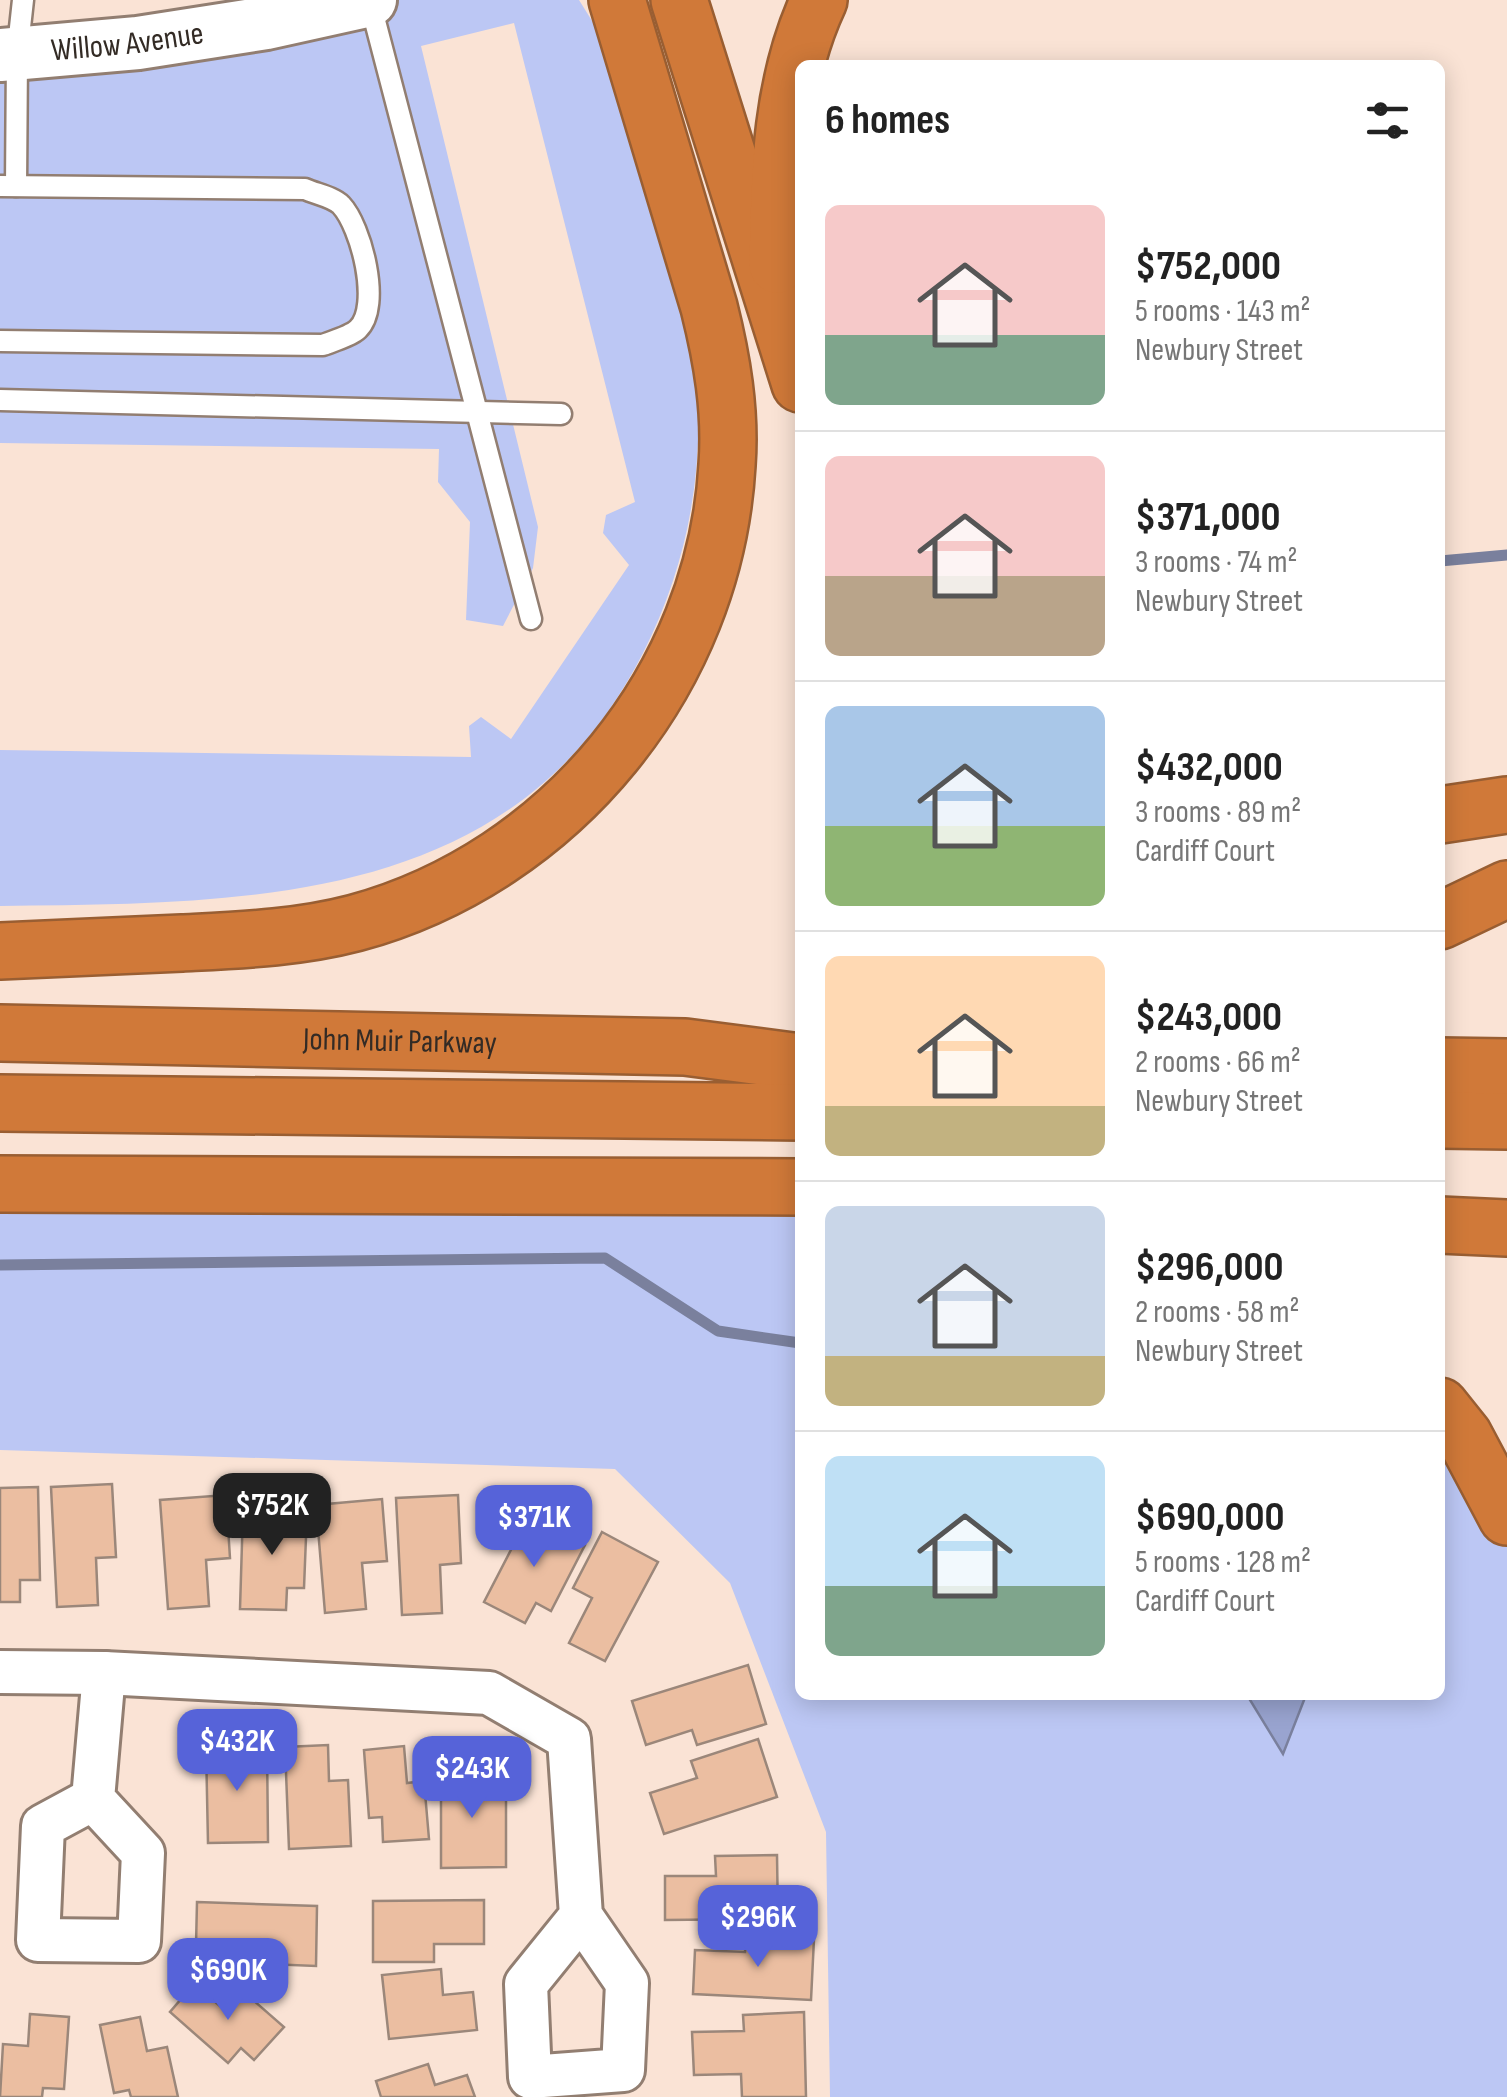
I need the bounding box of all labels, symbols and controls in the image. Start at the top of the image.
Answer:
street label: Willow Avenue [50,14,206,70]
icon: filters [1360,93,1415,148]
text: 6 homes [825,95,950,146]
text: $752,000 [1135,241,1281,292]
icon: home [905,245,1025,365]
text: 5 rooms · 143 m² [1135,292,1310,331]
text: Newbury Street [1135,331,1303,370]
text: $371,000 [1135,492,1280,543]
icon: home [905,496,1025,616]
text: 3 rooms · 74 m² [1135,543,1297,582]
text: Newbury Street [1135,582,1303,621]
text: $432,000 [1135,742,1283,793]
icon: home [905,746,1025,866]
text: 3 rooms · 89 m² [1135,793,1301,832]
text: Cardiff Court [1135,832,1275,871]
text: $243,000 [1135,992,1282,1043]
icon: home [905,996,1025,1116]
street label: John Muir Parkway [302,1020,497,1063]
text: 2 rooms · 66 m² [1135,1043,1301,1082]
text: Newbury Street [1135,1082,1303,1121]
text: $296,000 [1135,1242,1284,1293]
icon: home [905,1246,1025,1366]
text: 2 rooms · 58 m² [1135,1293,1300,1332]
text: Newbury Street [1135,1332,1303,1371]
pin: $752K [202,1473,342,1558]
pin: $371K [464,1485,604,1570]
text: $752K [235,1486,309,1525]
text: $690,000 [1135,1492,1285,1543]
icon: home [905,1496,1025,1616]
text: $371K [497,1498,571,1537]
text: 5 rooms · 128 m² [1135,1543,1311,1582]
text: Cardiff Court [1135,1582,1275,1621]
pin: $432K [167,1709,307,1794]
text: $432K [199,1722,275,1761]
pin: $243K [402,1736,542,1821]
text: $243K [434,1749,510,1788]
pin: $296K [688,1885,828,1970]
text: $296K [720,1898,796,1937]
pin: $690K [158,1938,298,2023]
text: $690K [189,1951,267,1990]

